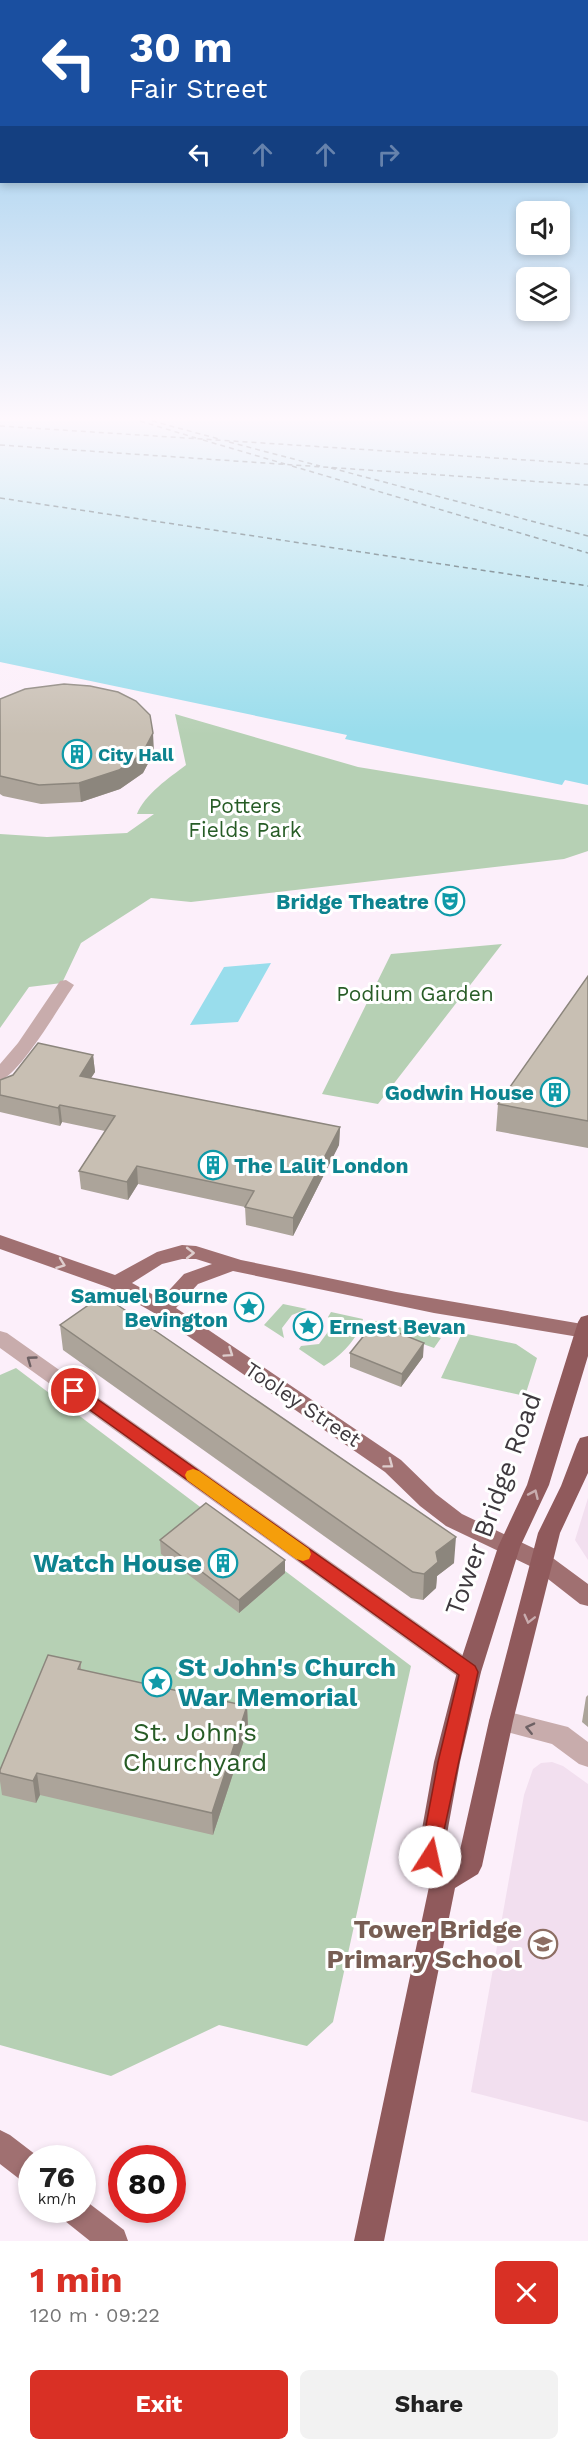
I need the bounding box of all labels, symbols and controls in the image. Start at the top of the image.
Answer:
text: 30 m [129,23,233,72]
icon: left [30,24,108,102]
text: Fair Street [129,73,267,105]
icon: left [183,138,216,171]
icon: ahead [246,138,279,171]
icon: ahead [309,138,342,171]
icon: right [372,138,405,171]
map controls [516,201,570,321]
button: sound [516,201,570,255]
button: layers [516,267,570,321]
building icon: City Hall [61,738,93,770]
place label: City Hall [98,744,174,765]
park label: Potters Fields Park [188,793,302,842]
theatre icon: Bridge Theatre [434,885,466,917]
place label: Bridge Theatre [276,889,429,914]
park label: Podium Garden [336,981,494,1006]
building icon: Godwin House [539,1076,571,1108]
place label: Godwin House [385,1080,534,1105]
building icon: The Lalit London [197,1149,229,1181]
place label: The Lalit London [234,1153,409,1178]
one-way arrow [185,1247,194,1259]
one-way arrow [55,1256,66,1269]
place label: Samuel Bourne Bevington [71,1283,228,1332]
place icon: Samuel Bourne Bevington [233,1291,265,1323]
place icon: Ernest Bevan [292,1310,324,1342]
place label: Ernest Bevan [329,1314,466,1339]
one-way arrow [222,1346,233,1357]
one-way arrow [26,1356,37,1367]
street label: Tooley Street [240,1356,366,1452]
pin [48,1365,99,1416]
icon: arrive [57,1374,90,1407]
street label: Tower Bridge Road [439,1388,547,1620]
one-way arrow [382,1456,393,1467]
one-way arrow [527,1489,539,1500]
building icon: Watch House [207,1547,239,1579]
place label: Watch House [33,1548,202,1578]
one-way arrow [523,1614,536,1624]
place label: St John's Church War Memorial [178,1652,396,1712]
place icon: St John's Church War Memorial [141,1666,173,1698]
park label: St. John's Churchyard [123,1717,267,1777]
one-way arrow [525,1723,535,1736]
position arrow [398,1825,462,1889]
place label: Tower Bridge Primary School [326,1914,522,1974]
school or university icon: Tower Bridge Primary School [527,1928,559,1960]
speed limit sign: 80 [108,2145,186,2223]
text: 76 [39,2159,75,2194]
text: km/h [38,2190,76,2208]
text: 1 min [30,2259,122,2301]
button: close [495,2261,558,2324]
text: 120 m · 09:22 [30,2303,160,2327]
button: Exit [30,2370,288,2439]
button: Share [300,2370,558,2439]

